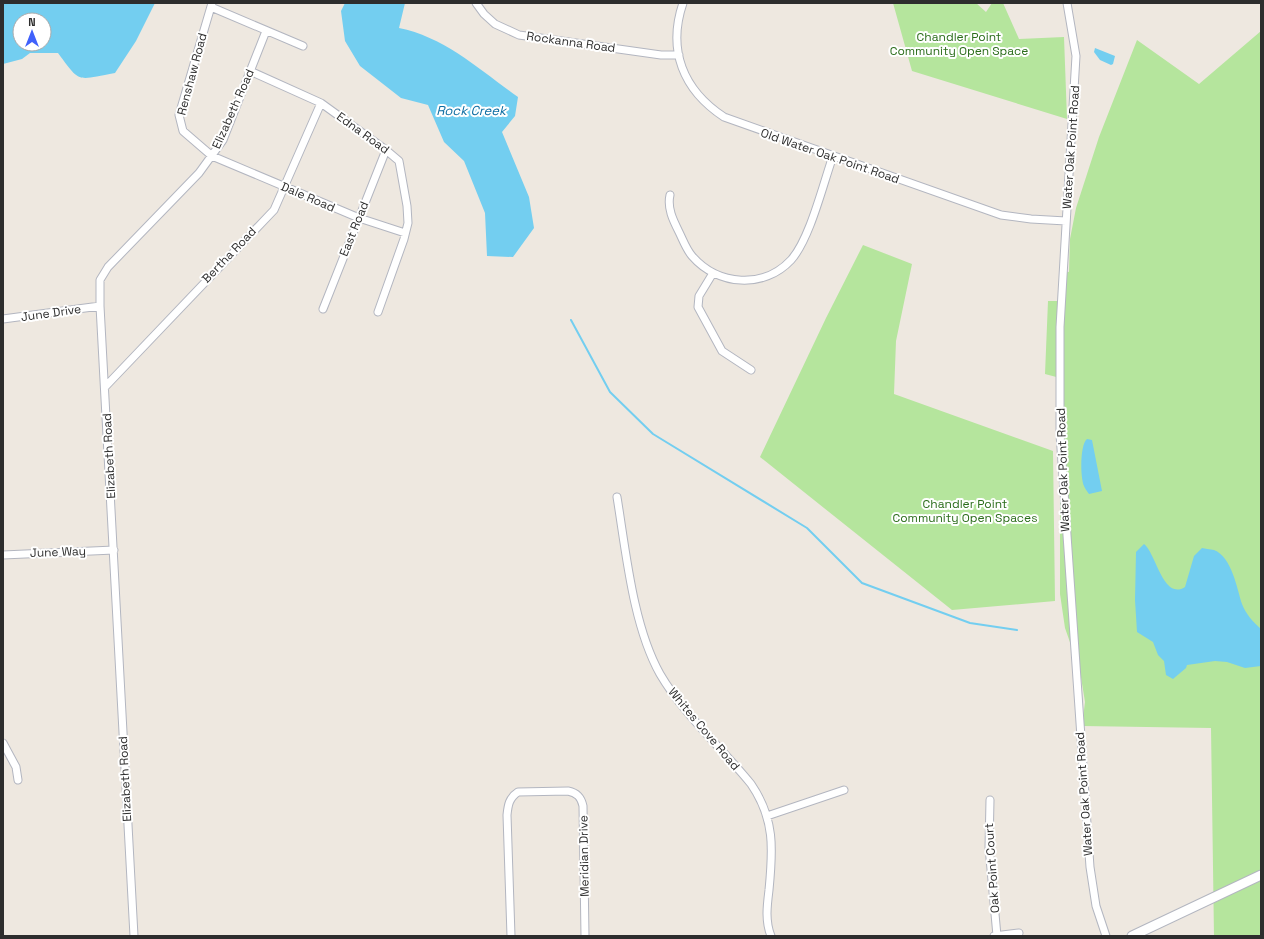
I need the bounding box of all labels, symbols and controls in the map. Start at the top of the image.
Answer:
north arrow [12,12,52,52]
text: N [28,15,36,29]
street label: Rockanna Road [526,28,616,56]
park label: Chandler Point Community Open Space [890,29,1028,59]
street label: Renshaw Road [173,31,211,117]
street label: Elizabeth Road [208,67,258,151]
street label: Water Oak Point Road [1059,85,1083,209]
water label: Rock Creek [436,102,508,119]
street label: Edna Road [334,109,392,157]
street label: Old Water Oak Point Road [759,125,901,187]
street label: Dale Road [278,178,338,216]
street label: East Road [336,199,372,259]
street label: Bertha Road [198,224,260,286]
street label: June Drive [20,301,82,325]
street label: Water Oak Point Road [1053,408,1073,532]
street label: Elizabeth Road [99,413,119,499]
park label: Chandler Point Community Open Spaces [893,496,1037,526]
street label: June Way [30,543,86,561]
street label: Whites Cove Road [665,684,743,774]
street label: Water Oak Point Road [1072,732,1096,856]
street label: Elizabeth Road [115,736,135,822]
street label: Meridian Drive [575,815,593,897]
street label: Oak Point Court [981,822,1003,914]

